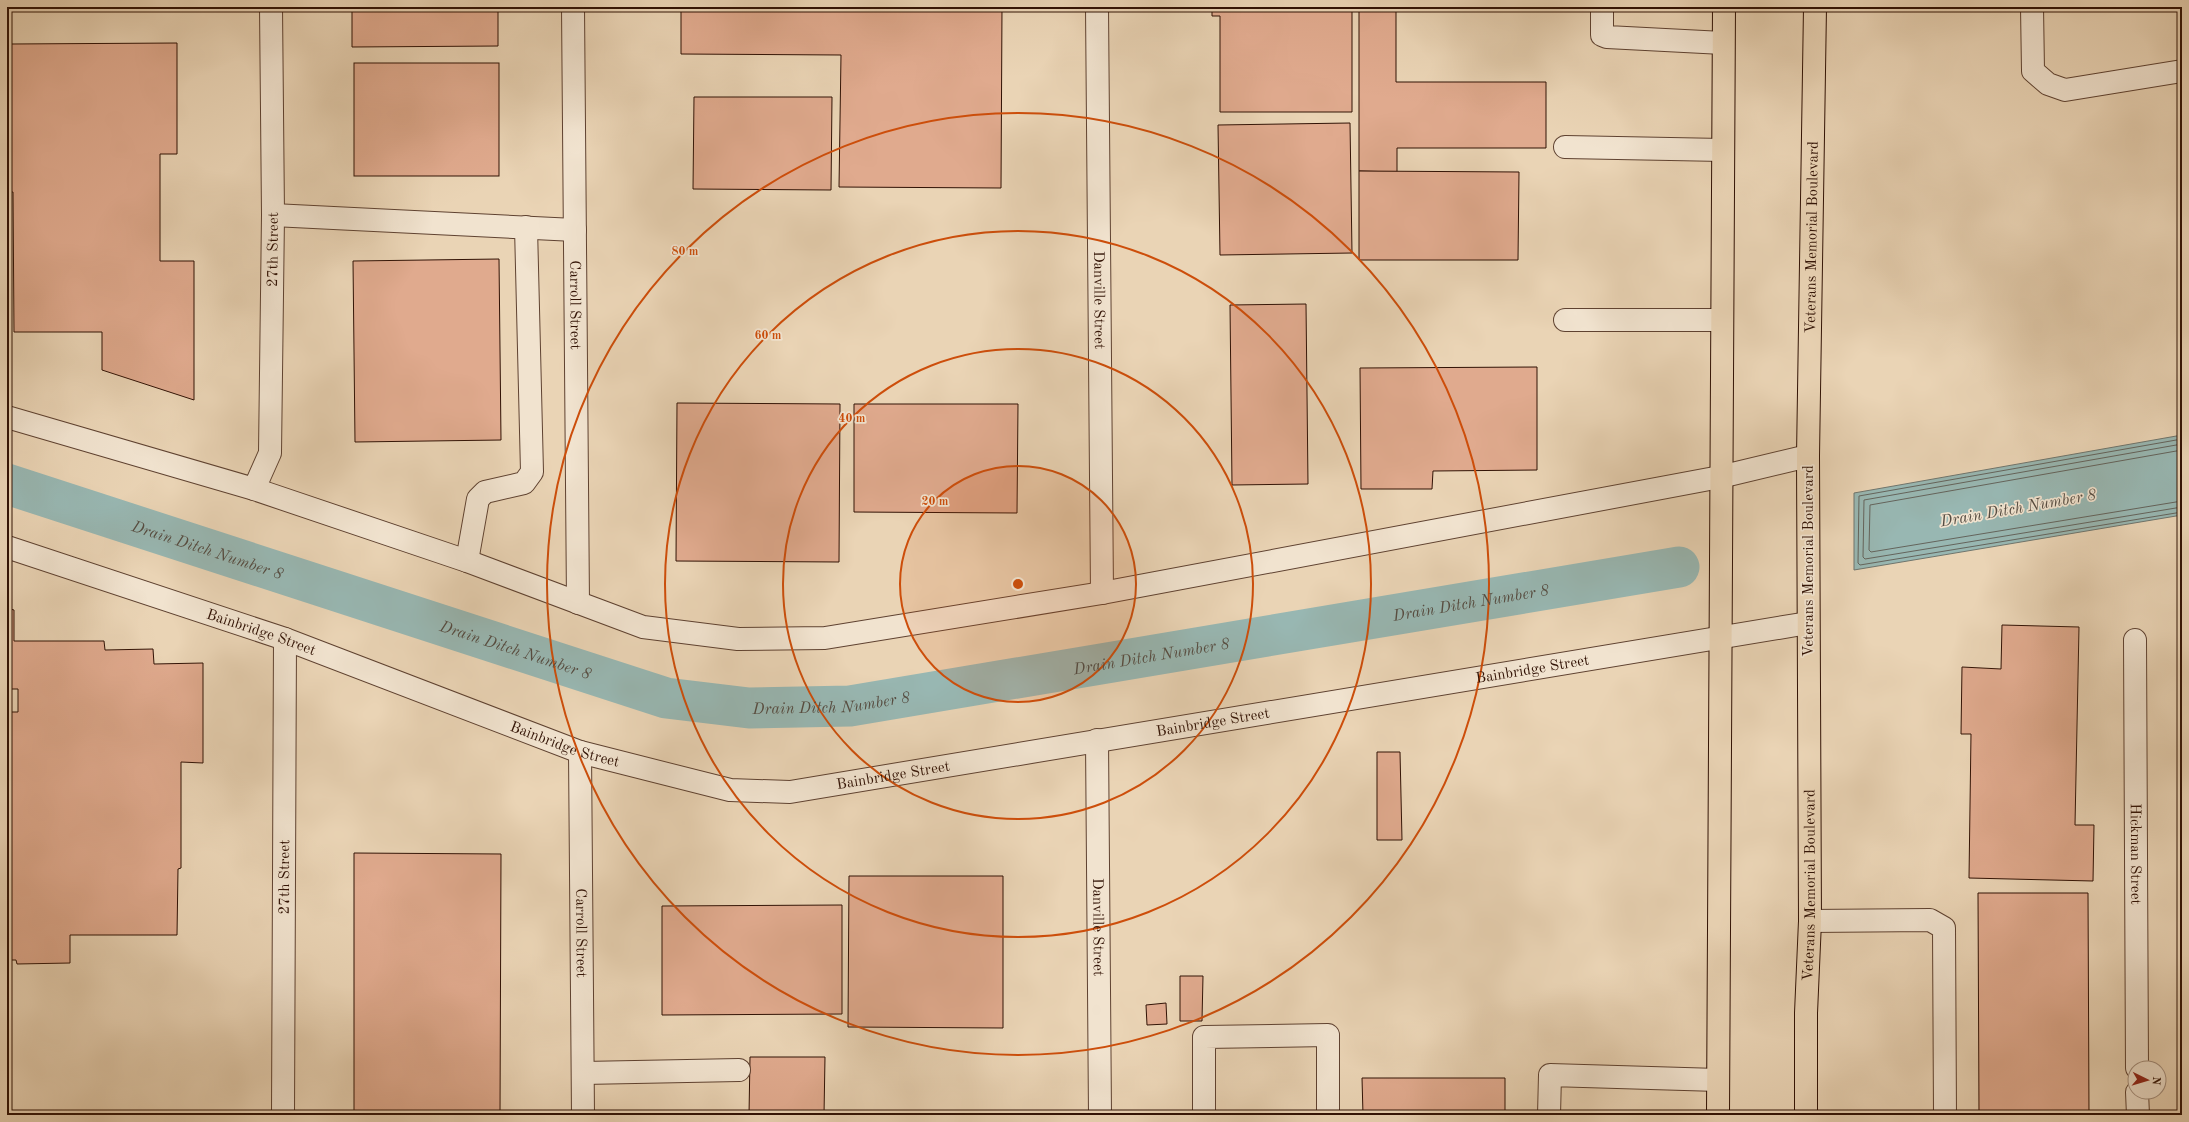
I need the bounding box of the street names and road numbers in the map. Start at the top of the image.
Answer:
street label: Veterans Memorial Boulevard [1804,141,1822,333]
street label: 27th Street [266,212,282,287]
street label: Danville Street [1090,251,1106,349]
street label: Carroll Street [566,260,582,350]
street label: Veterans Memorial Boulevard [1802,465,1817,657]
street label: Bainbridge Street [204,607,318,659]
street label: Bainbridge Street [1475,653,1590,687]
street label: Bainbridge Street [1155,707,1271,740]
street label: Bainbridge Street [508,720,621,771]
street label: Bainbridge Street [836,760,951,793]
street label: Veterans Memorial Boulevard [1801,789,1819,981]
street label: Hickman Street [2127,803,2142,905]
street label: 27th Street [278,840,293,914]
street label: Danville Street [1089,878,1105,976]
street label: Carroll Street [572,888,588,978]

